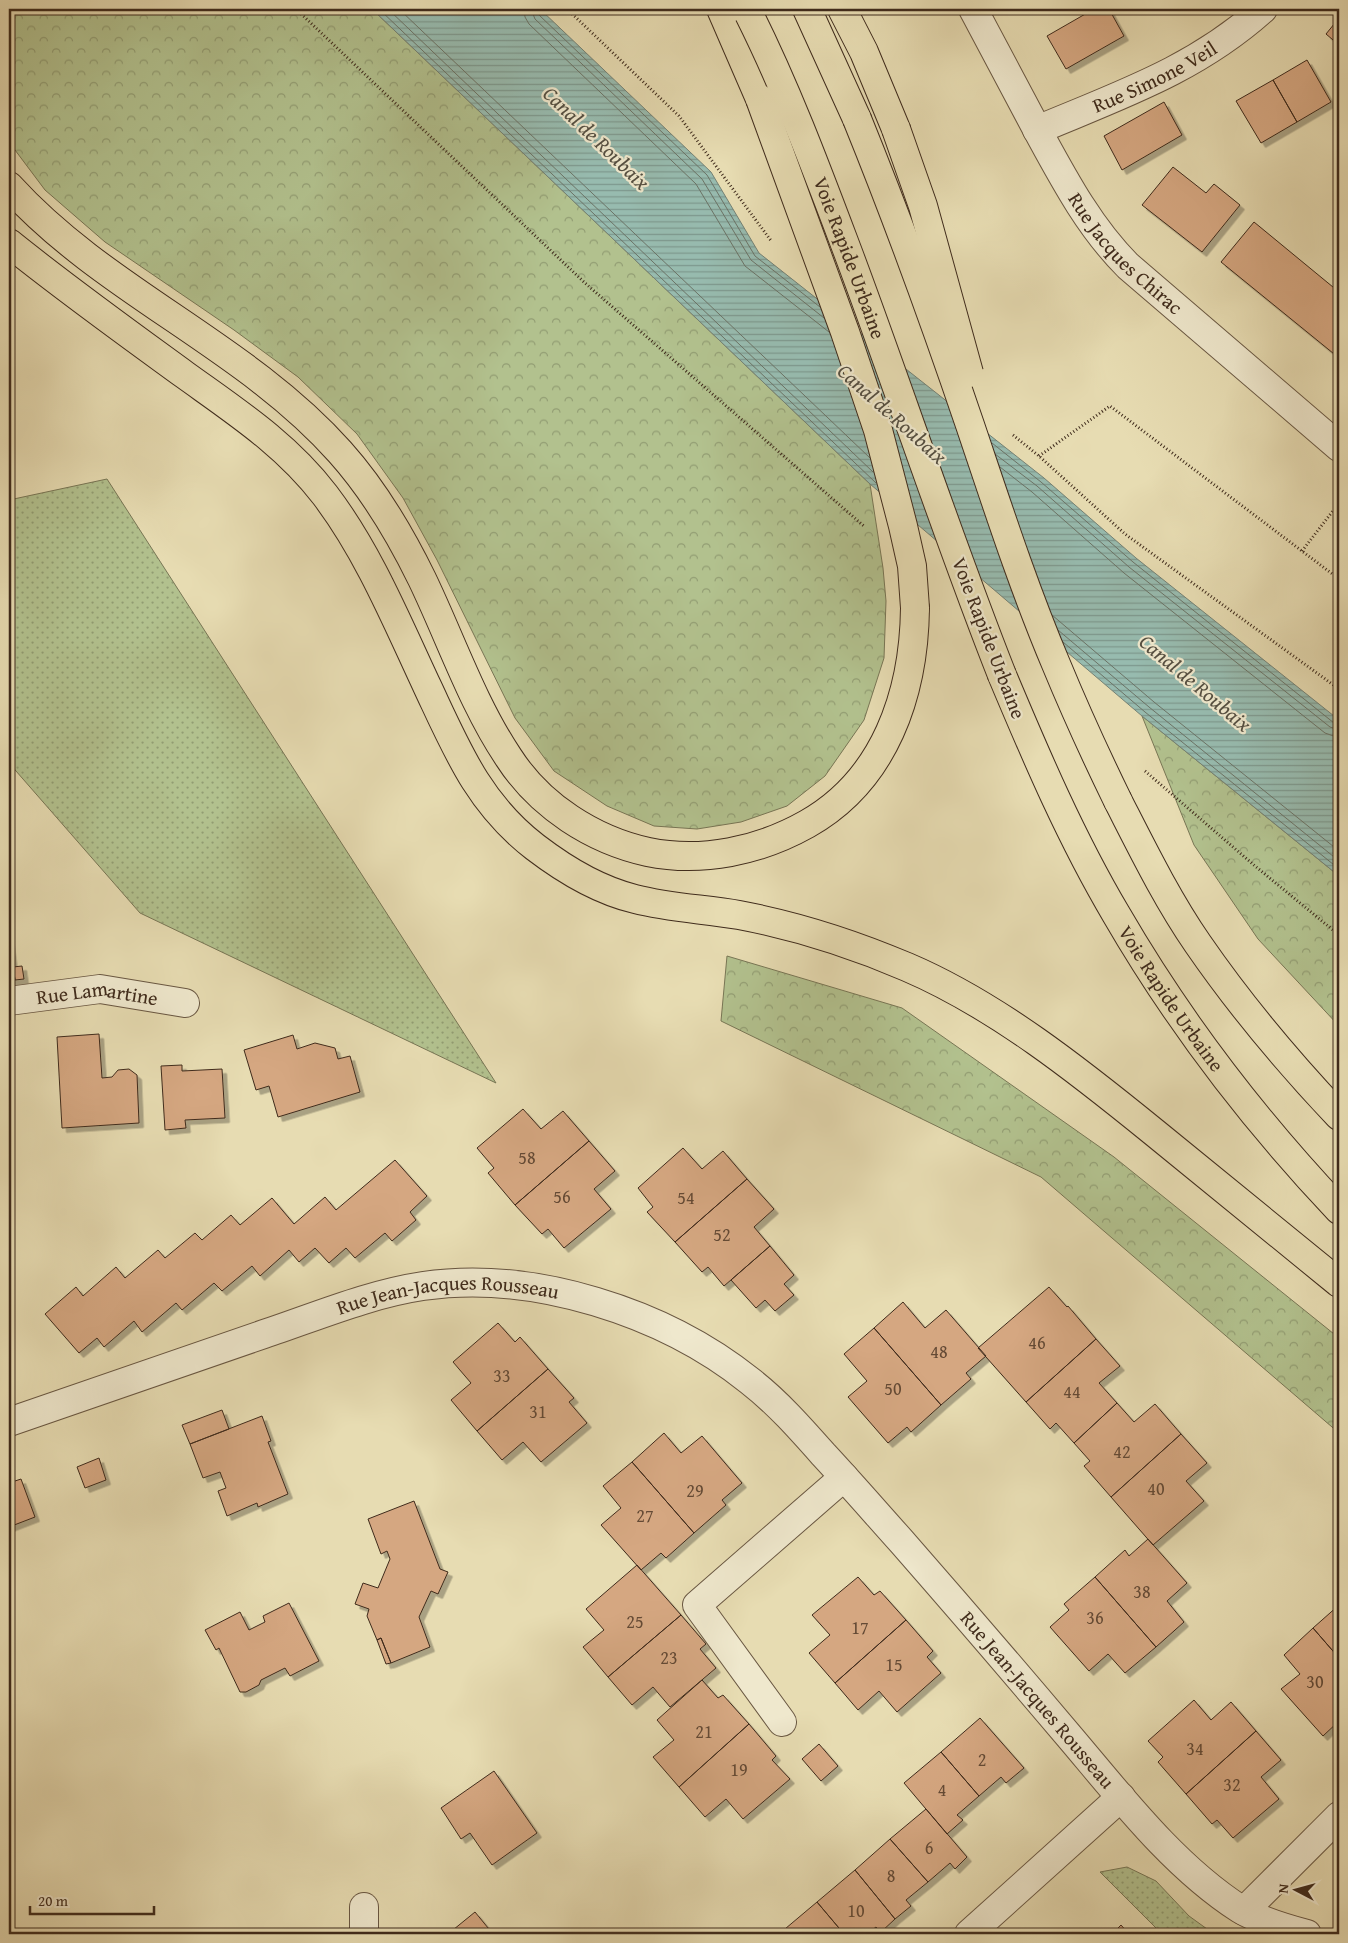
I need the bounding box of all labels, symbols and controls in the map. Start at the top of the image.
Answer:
street label: Rue Simone Veil [1088,33,1223,120]
water label: Canal de Roubaix [536,79,657,197]
street label: Voie Rapide Urbaine [807,172,893,343]
street label: Rue Jacques Chirac [1062,187,1189,321]
water label: Canal de Roubaix [831,356,954,472]
street label: Voie Rapide Urbaine [945,553,1034,723]
water label: Canal de Roubaix [1133,626,1259,739]
street label: Voie Rapide Urbaine [1112,920,1231,1077]
street label: Rue Lamartine [34,973,160,1012]
house number: 58 [518,1144,536,1171]
house number: 56 [553,1183,571,1210]
house number: 54 [677,1184,695,1211]
house number: 52 [713,1221,731,1248]
street label: Rue Jean-Jacques Rousseau [332,1268,562,1322]
house number: 46 [1028,1329,1046,1356]
house number: 48 [930,1338,948,1365]
house number: 33 [493,1362,511,1389]
house number: 50 [884,1375,902,1402]
house number: 44 [1063,1378,1081,1405]
house number: 31 [529,1398,547,1425]
house number: 42 [1113,1438,1131,1465]
house number: 40 [1147,1475,1165,1502]
house number: 29 [686,1477,704,1504]
house number: 27 [636,1502,654,1529]
house number: 38 [1133,1578,1151,1605]
street label: Rue Jean-Jacques Rousseau [954,1604,1122,1795]
house number: 36 [1086,1604,1104,1631]
house number: 25 [626,1608,644,1635]
house number: 17 [851,1614,869,1641]
house number: 23 [660,1644,678,1671]
house number: 15 [885,1651,903,1678]
house number: 30 [1306,1668,1324,1695]
house number: 21 [695,1718,713,1745]
house number: 34 [1186,1735,1204,1762]
house number: 2 [978,1746,986,1773]
house number: 19 [730,1756,748,1783]
house number: 32 [1223,1771,1241,1798]
house number: 4 [938,1776,946,1803]
house number: 6 [925,1834,933,1861]
house number: 8 [887,1862,895,1889]
north arrow [1270,1866,1320,1916]
text: N [1273,1882,1294,1894]
scale bar [30,1883,154,1915]
text: 20 m [38,1890,69,1911]
house number: 10 [847,1897,865,1924]

